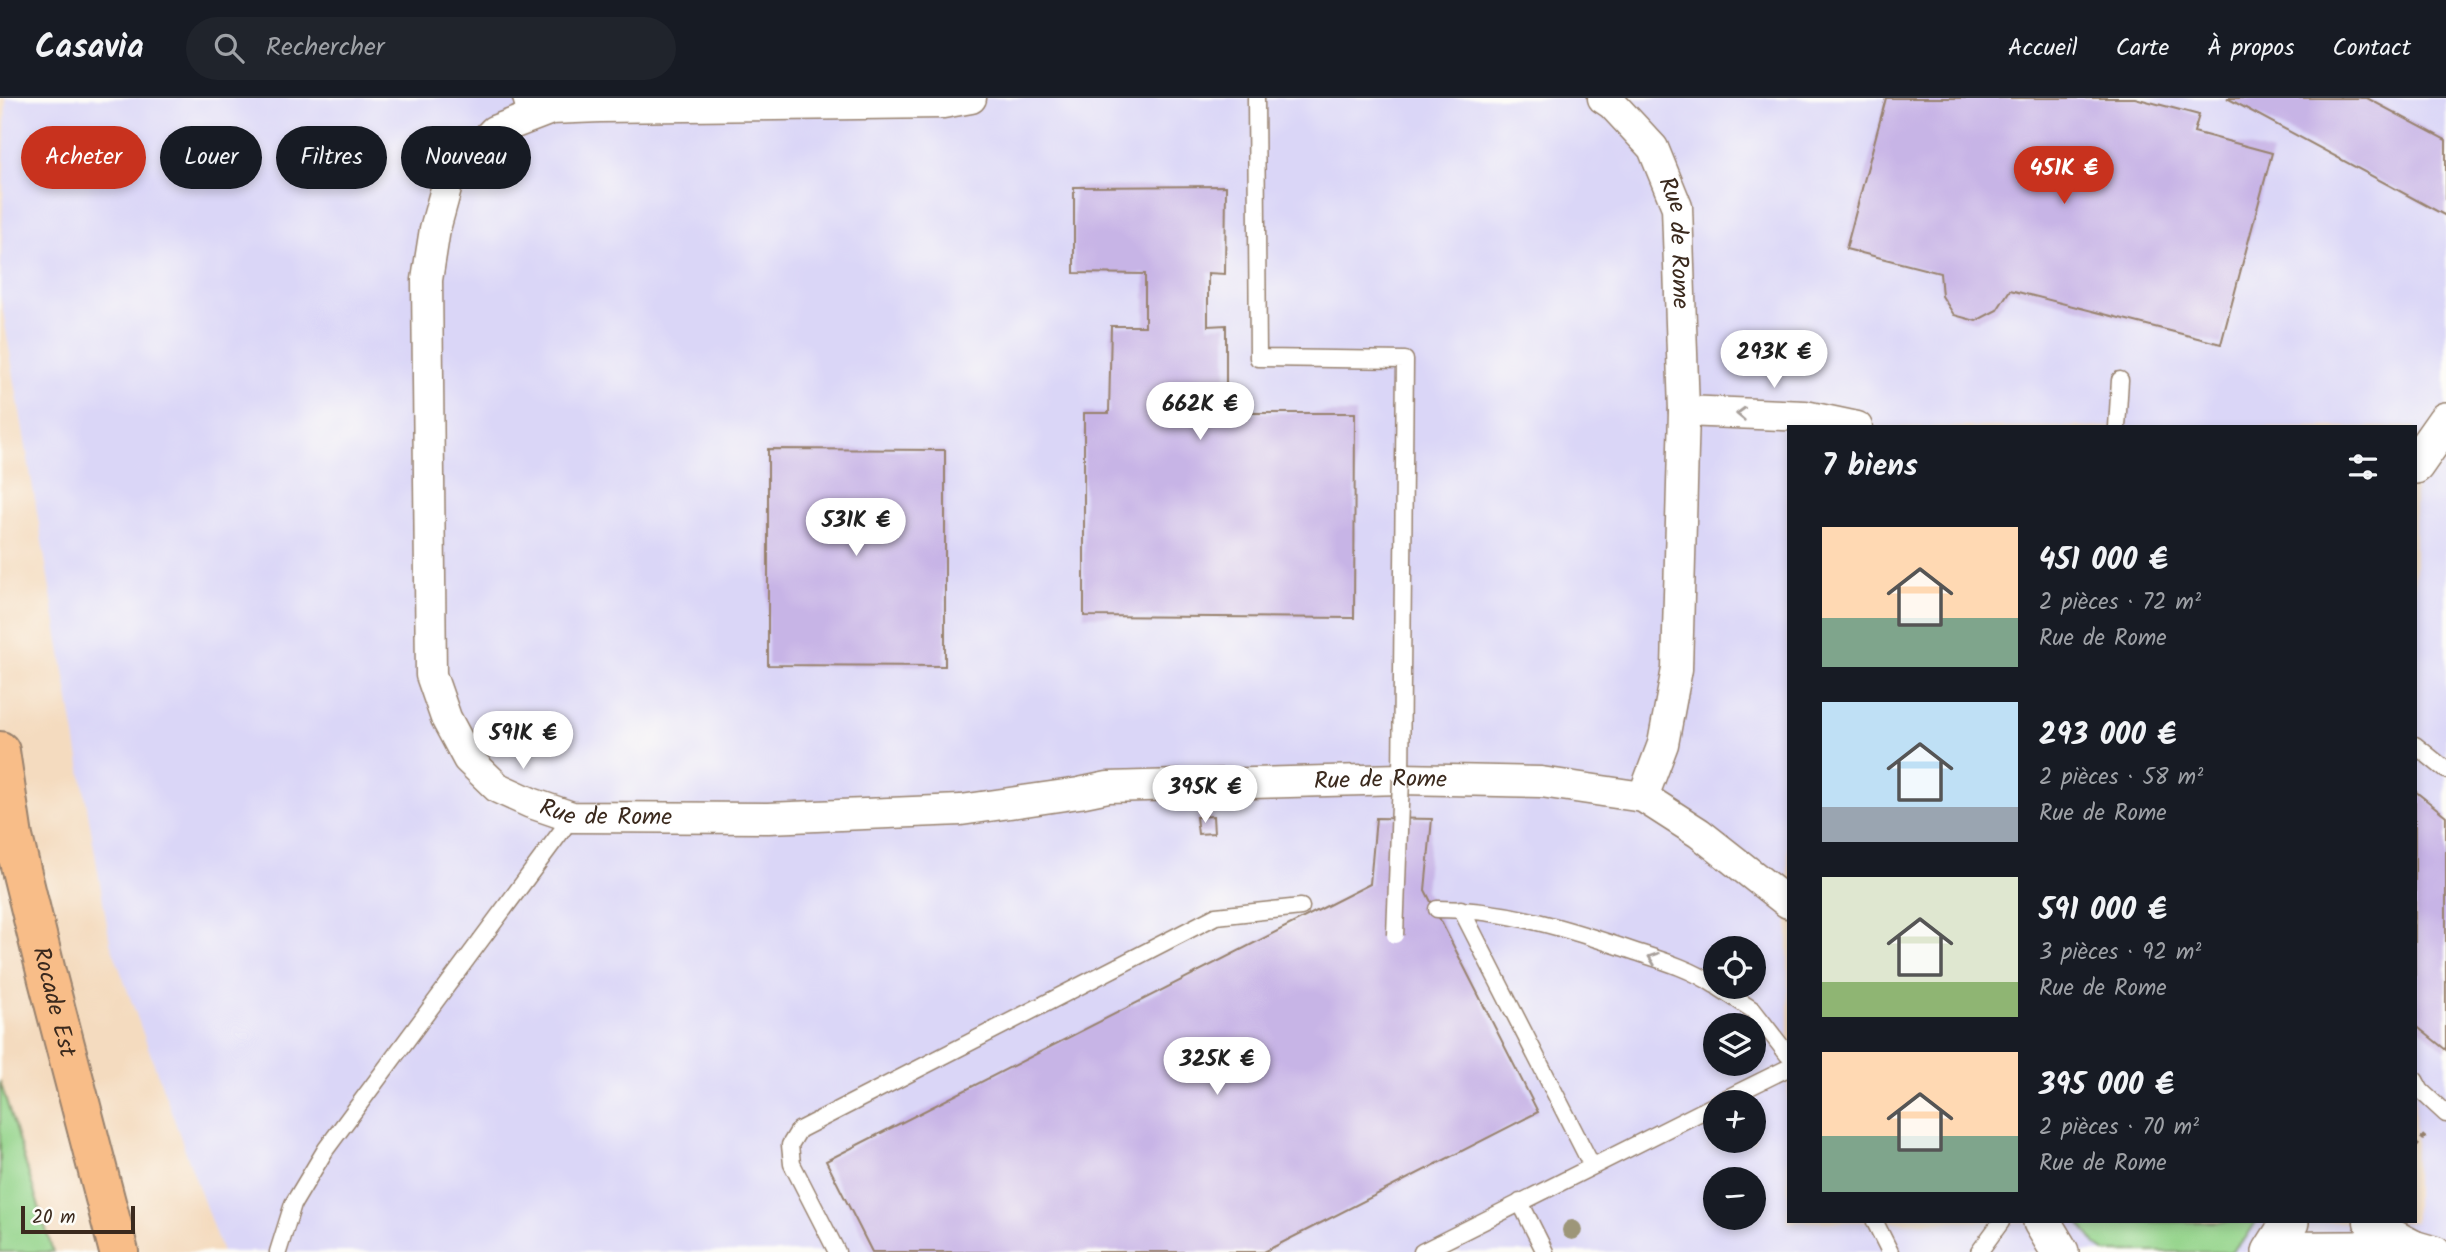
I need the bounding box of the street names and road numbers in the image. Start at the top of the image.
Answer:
street label: Rue de Rome [1647,171,1700,310]
street label: Rue de Rome [1313,759,1448,801]
street label: Rue de Rome [534,788,672,837]
street label: Rocade Est [21,943,87,1062]

